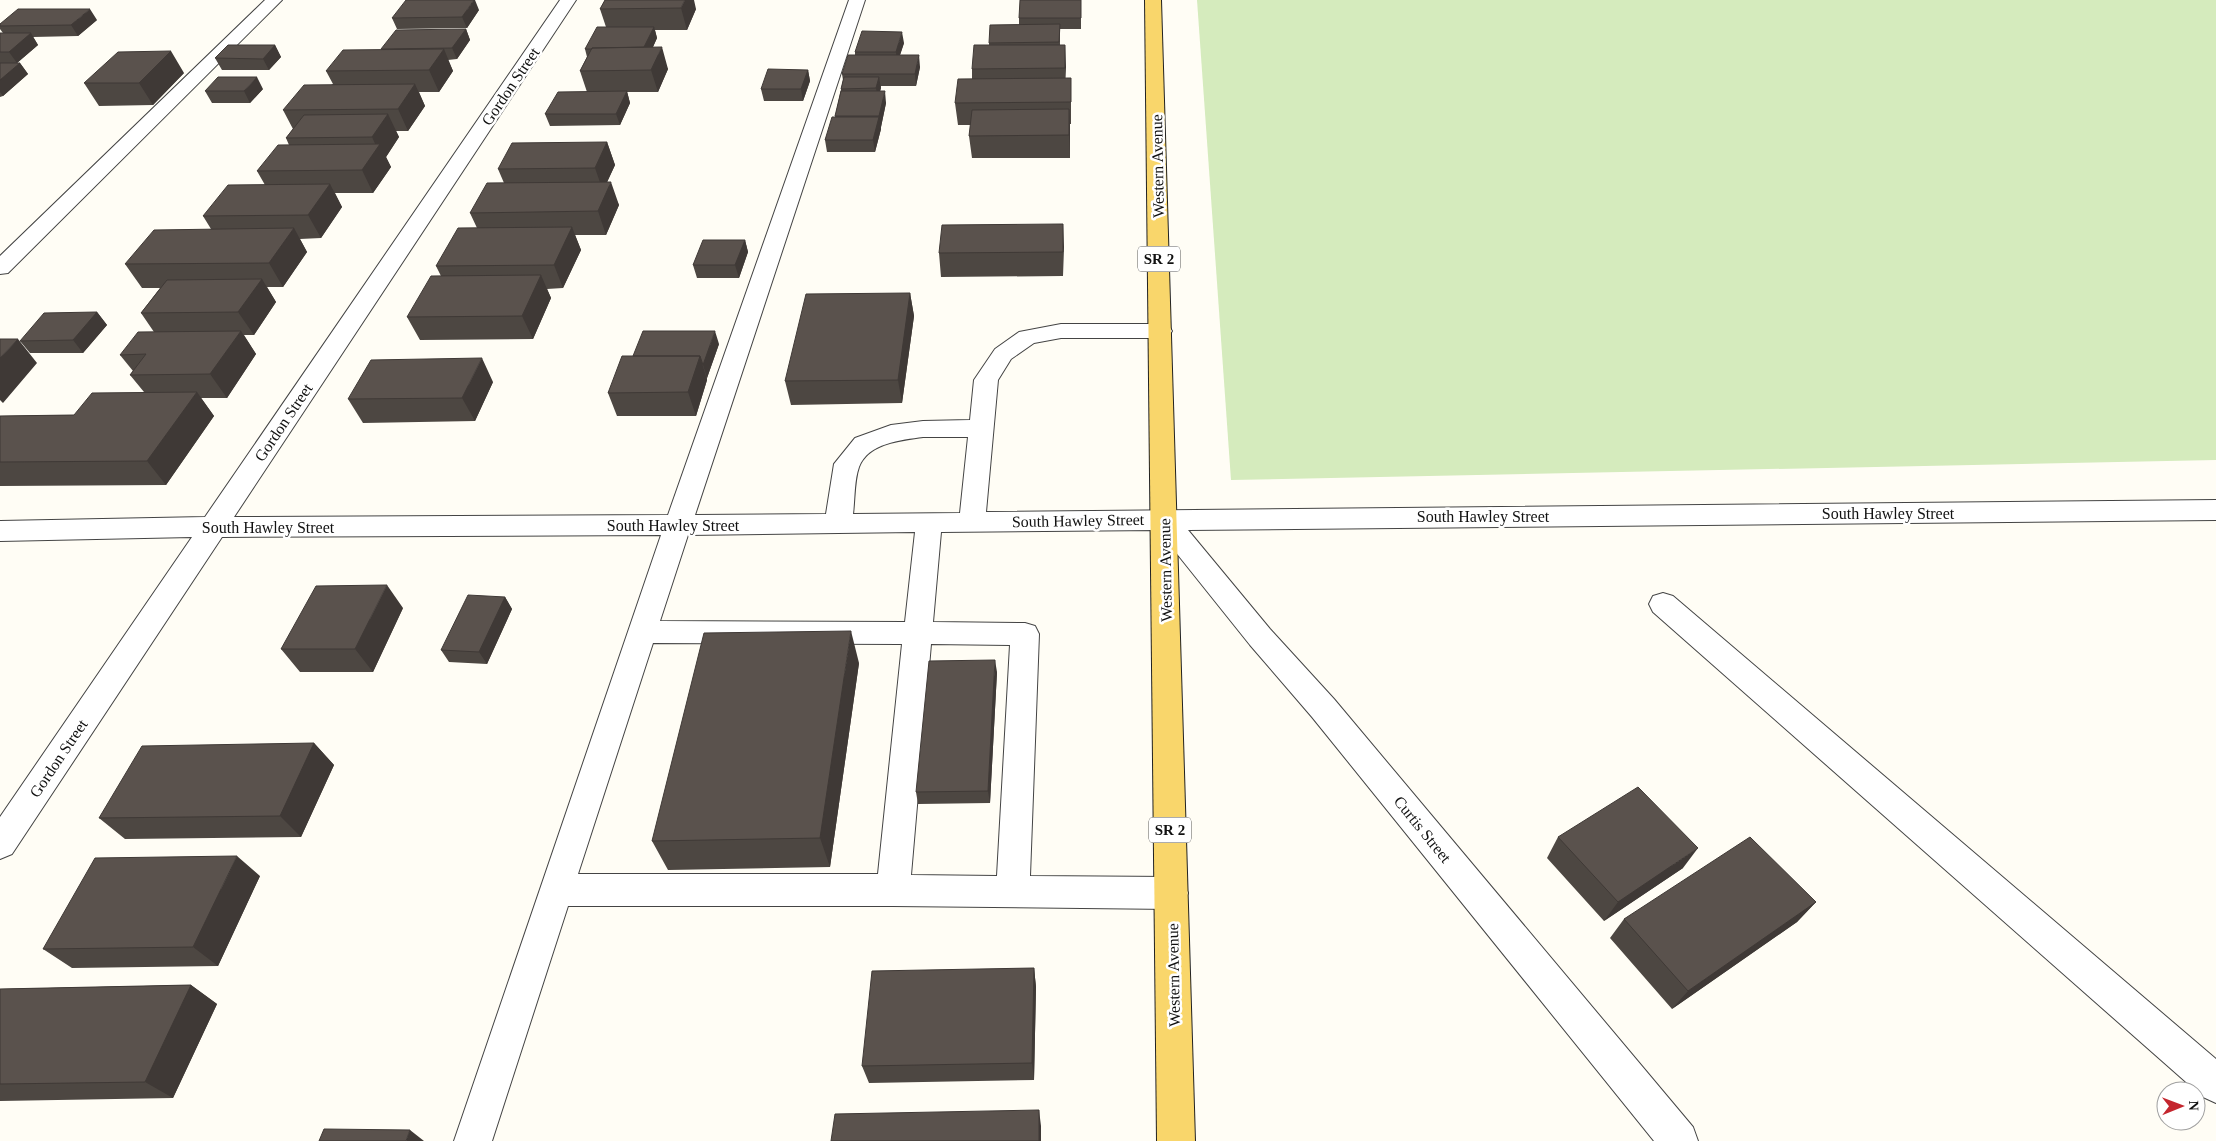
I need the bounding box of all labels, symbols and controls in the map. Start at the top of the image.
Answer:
street label: Gordon Street [478,44,543,128]
street label: Western Avenue [1148,114,1167,218]
road number: SR 2 [1138,246,1180,272]
street label: Gordon Street [251,380,316,464]
street label: South Hawley Street [1822,505,1955,523]
street label: South Hawley Street [1417,508,1550,526]
street label: South Hawley Street [1012,511,1145,531]
street label: South Hawley Street [607,517,740,535]
street label: Western Avenue [1156,518,1175,622]
street label: South Hawley Street [202,519,335,537]
street label: Gordon Street [26,716,91,800]
street label: Curtis Street [1391,793,1455,866]
road number: SR 2 [1149,818,1191,842]
street label: Western Avenue [1164,923,1183,1027]
north arrow [2156,1081,2206,1131]
text: N [2186,1101,2201,1111]

